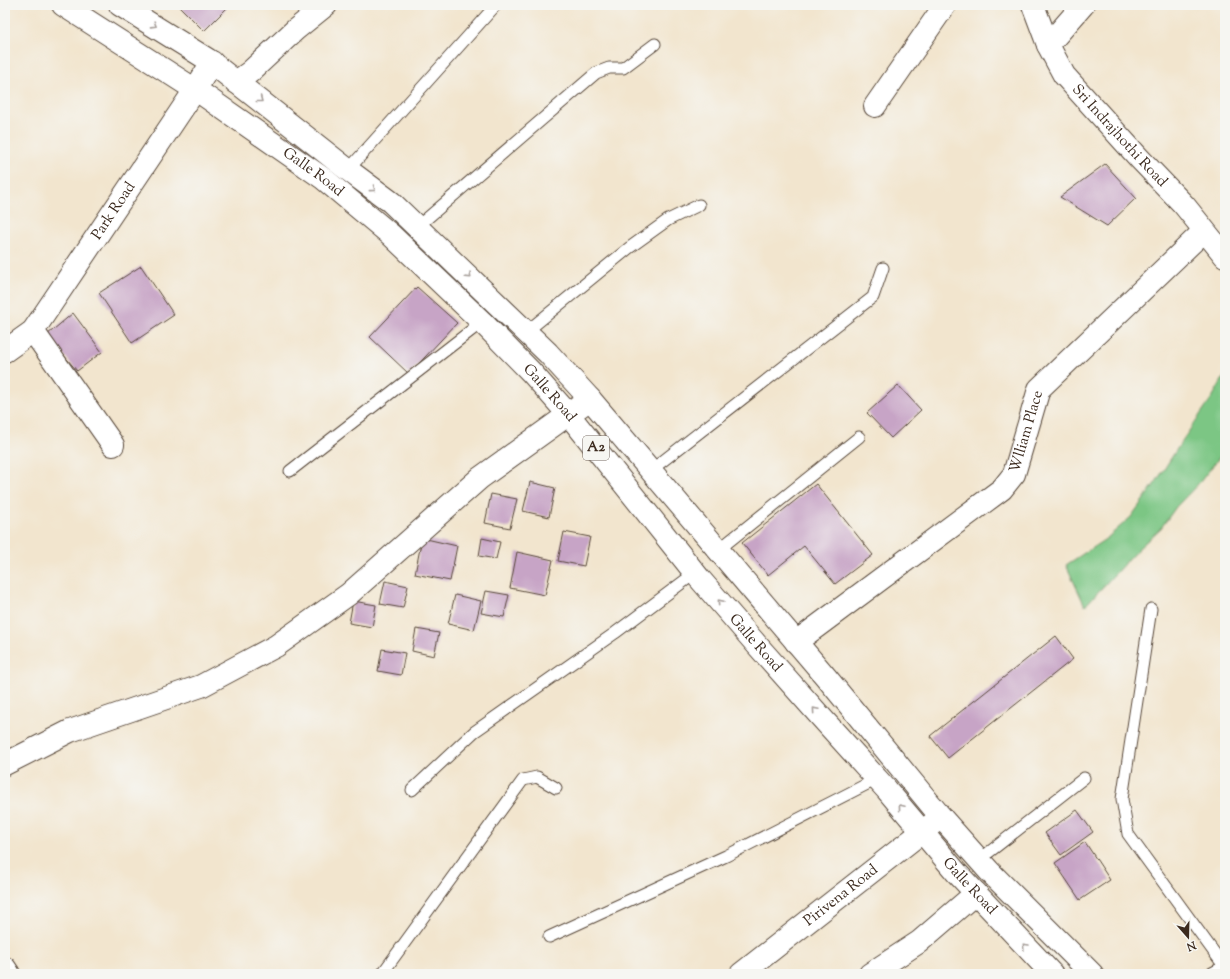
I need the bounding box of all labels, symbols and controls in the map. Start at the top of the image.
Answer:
one-way arrow [150,20,157,28]
street label: Sri Indrajhothi Road [1067,80,1172,192]
one-way arrow [255,96,262,103]
street label: Galle Road [278,143,349,202]
street label: Park Road [87,177,141,244]
one-way arrow [369,184,376,191]
one-way arrow [464,272,472,279]
street label: Galle Road [518,359,581,427]
street label: Wlliam Place [1004,388,1049,475]
road number: A2 [583,436,609,460]
one-way arrow [717,599,724,606]
street label: Galle Road [724,609,787,677]
one-way arrow [812,707,819,715]
one-way arrow [899,804,906,811]
street label: Galle Road [938,853,1002,920]
street label: Pirivena Road [799,859,883,931]
north arrow [1168,917,1208,957]
text: N [1184,936,1199,955]
one-way arrow [1022,943,1030,951]

